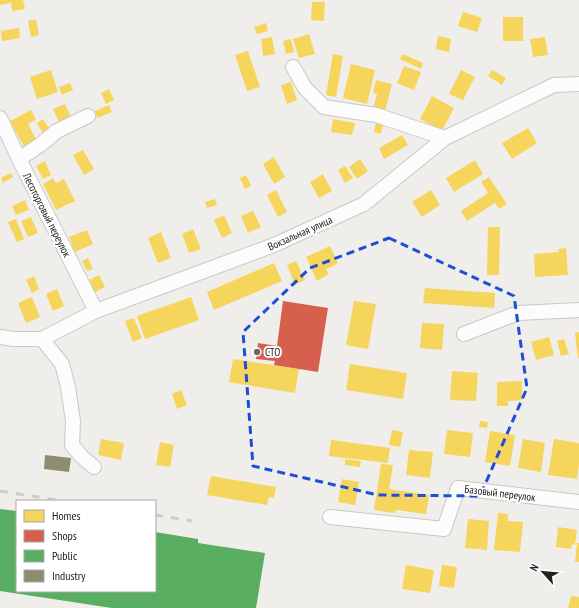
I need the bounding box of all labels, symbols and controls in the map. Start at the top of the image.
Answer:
street label: Лесоторговый переулок [19,170,75,260]
street label: Вокзальная улица [265,213,335,253]
place label: СТО [265,345,280,359]
marker: СТО [252,347,262,357]
street label: Базовый переулок [464,482,537,504]
legend [16,500,156,592]
text: Homes [52,508,80,523]
text: Shops [52,528,77,543]
text: Public [52,548,78,563]
north arrow [523,552,563,592]
text: N [527,562,542,573]
text: Industry [52,568,86,583]

